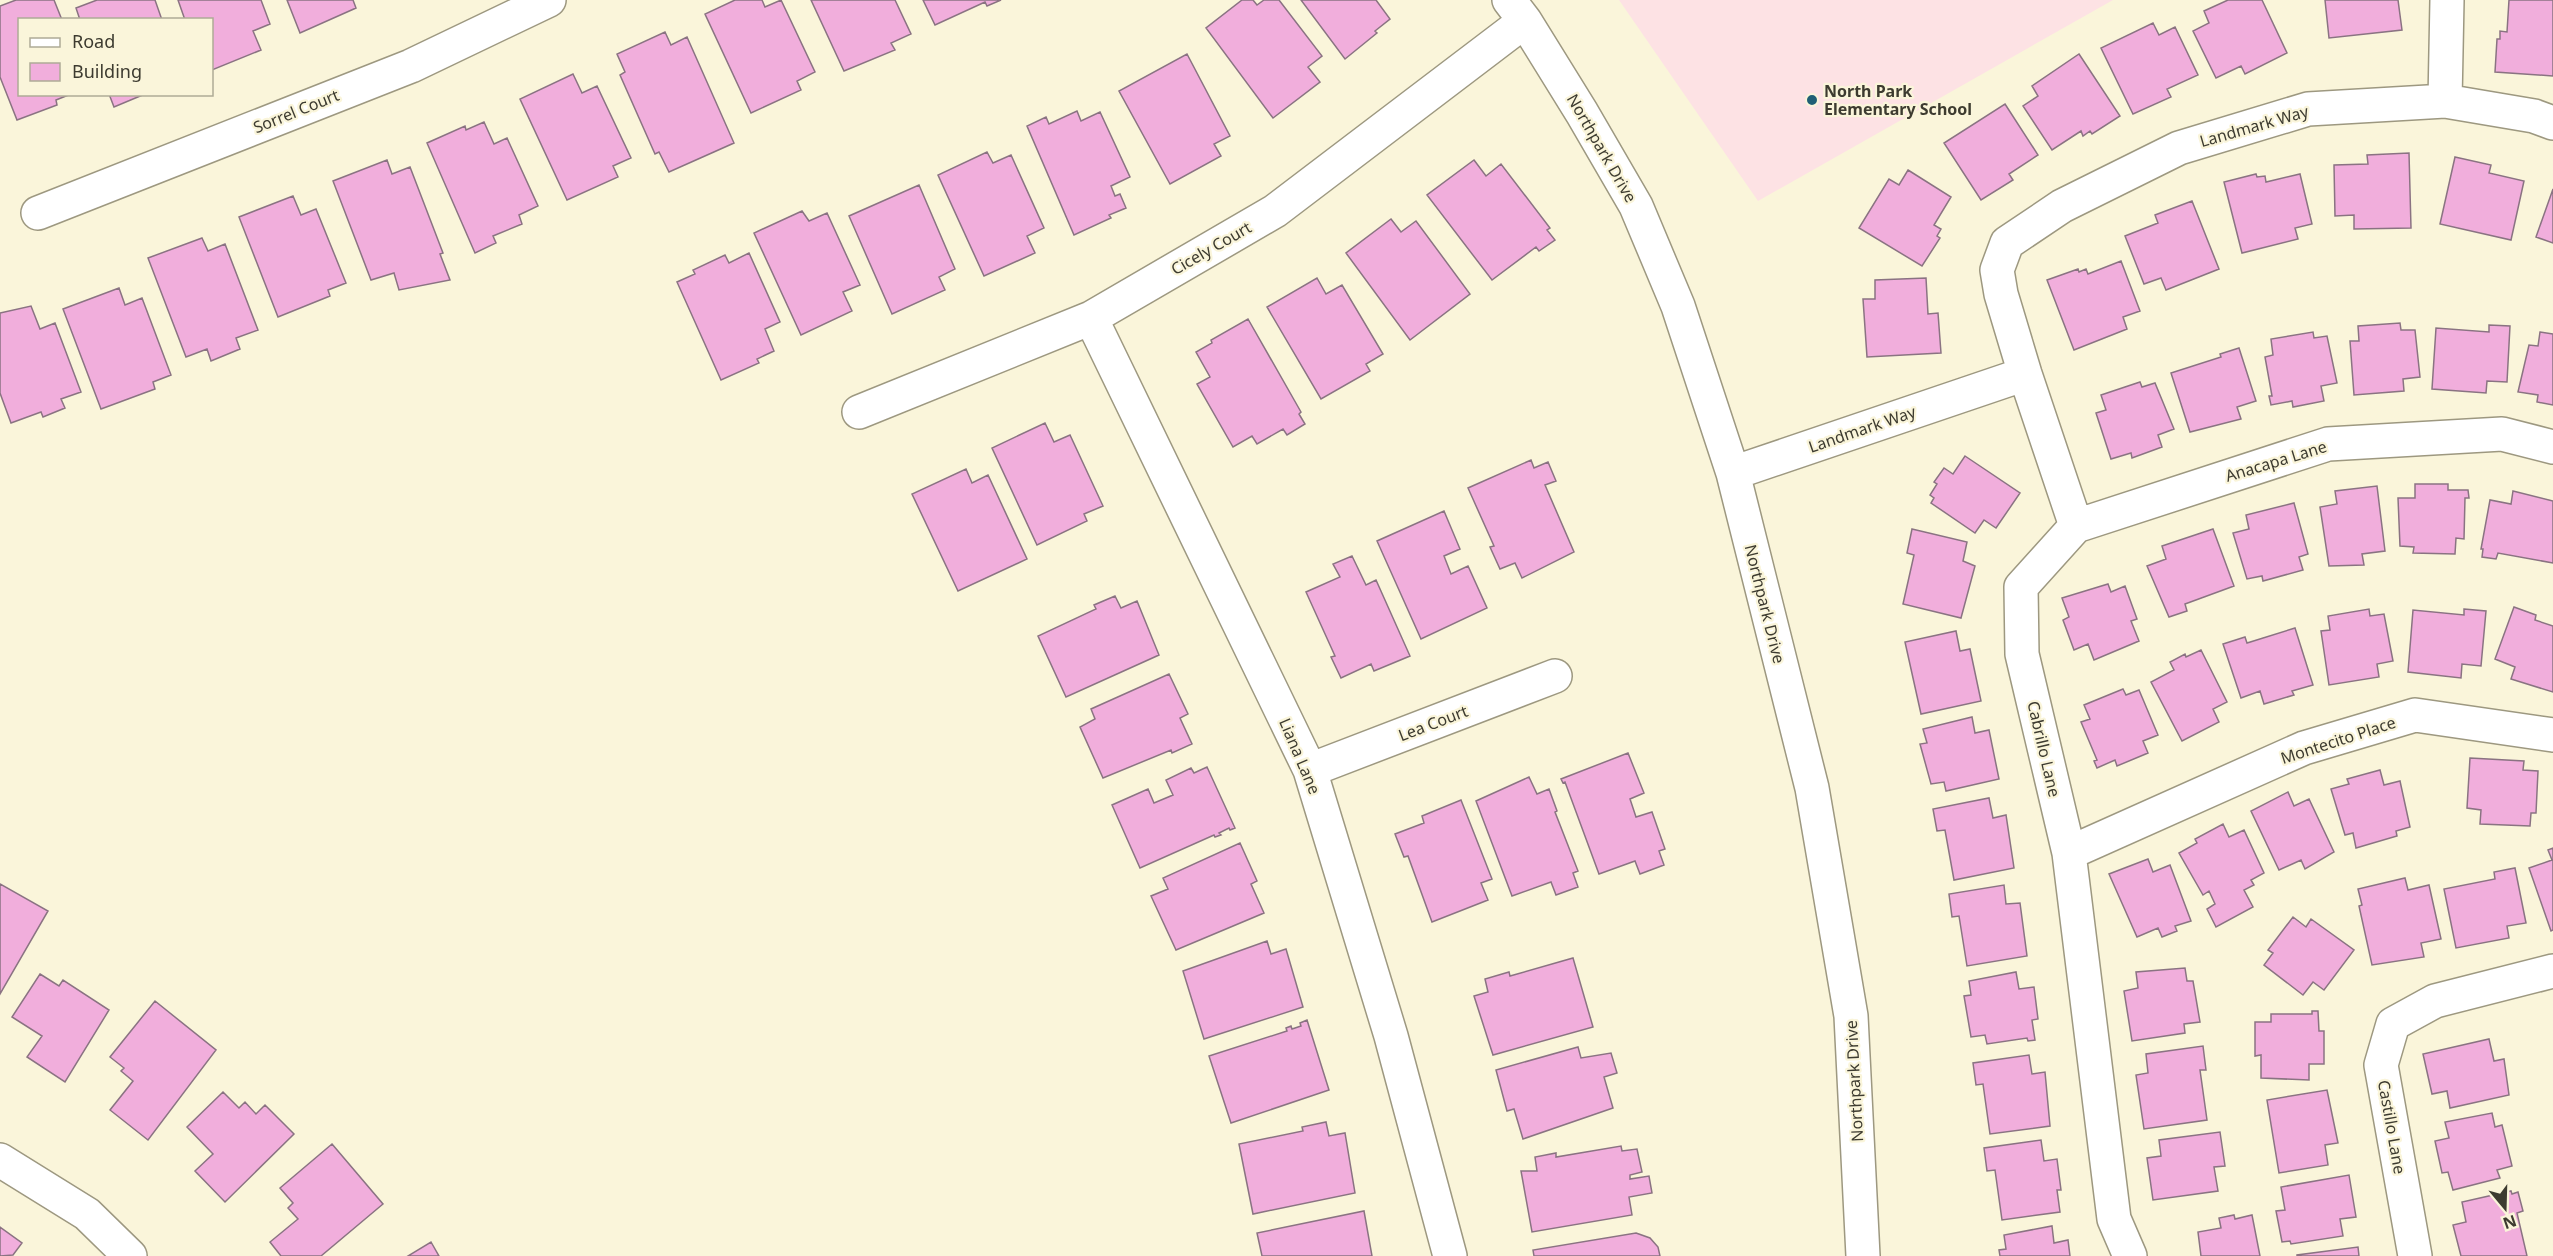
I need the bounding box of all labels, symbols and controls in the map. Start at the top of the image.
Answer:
legend [18,18,213,96]
text: Road [72,29,115,53]
text: Building [72,59,142,83]
place label: North Park Elementary School [1824,80,1972,120]
street label: Sorrel Court [250,84,342,138]
street label: Northpark Drive [1562,90,1642,206]
marker: North Park Elementary School [1805,93,1819,107]
street label: Landmark Way [2197,100,2312,152]
street label: Cicely Court [1167,216,1255,280]
street label: Landmark Way [1805,400,1919,458]
street label: Anacapa Lane [2223,435,2329,487]
street label: Northpark Drive [1740,542,1790,666]
street label: Cabrillo Lane [2022,699,2066,799]
street label: Lea Court [1395,700,1471,746]
street label: Montecito Place [2278,711,2398,769]
street label: Liana Lane [1274,715,1326,797]
street label: Northpark Drive [1840,1020,1868,1142]
street label: Castillo Lane [2373,1078,2411,1176]
north arrow [2475,1178,2535,1238]
text: N [2500,1210,2520,1235]

